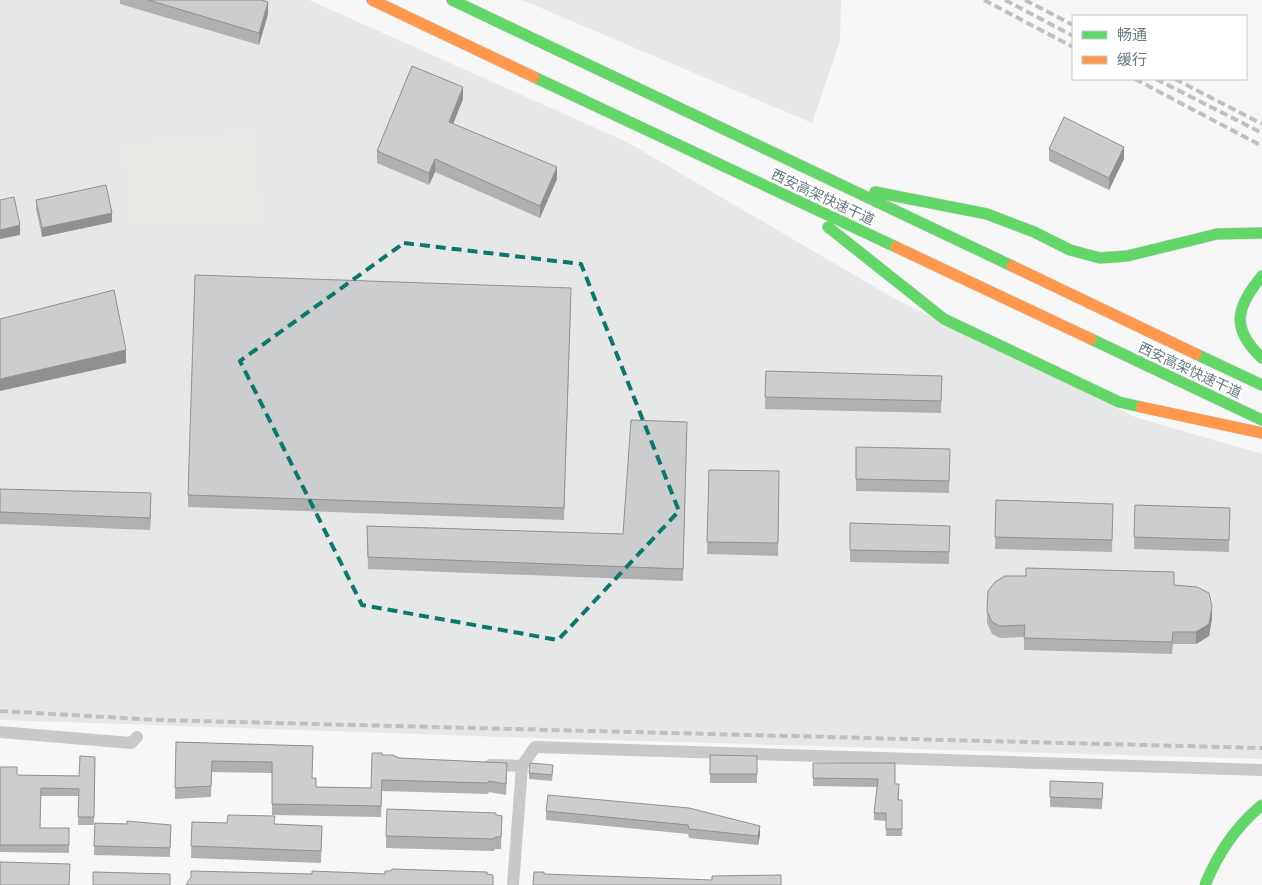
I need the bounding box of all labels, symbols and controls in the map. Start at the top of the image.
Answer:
legend [1072,15,1247,80]
text: 畅通 [1117,25,1147,45]
text: 缓行 [1117,50,1147,70]
street label: 西安高架快速干道 [768,165,878,230]
street label: 西安高架快速干道 [1135,338,1245,403]

